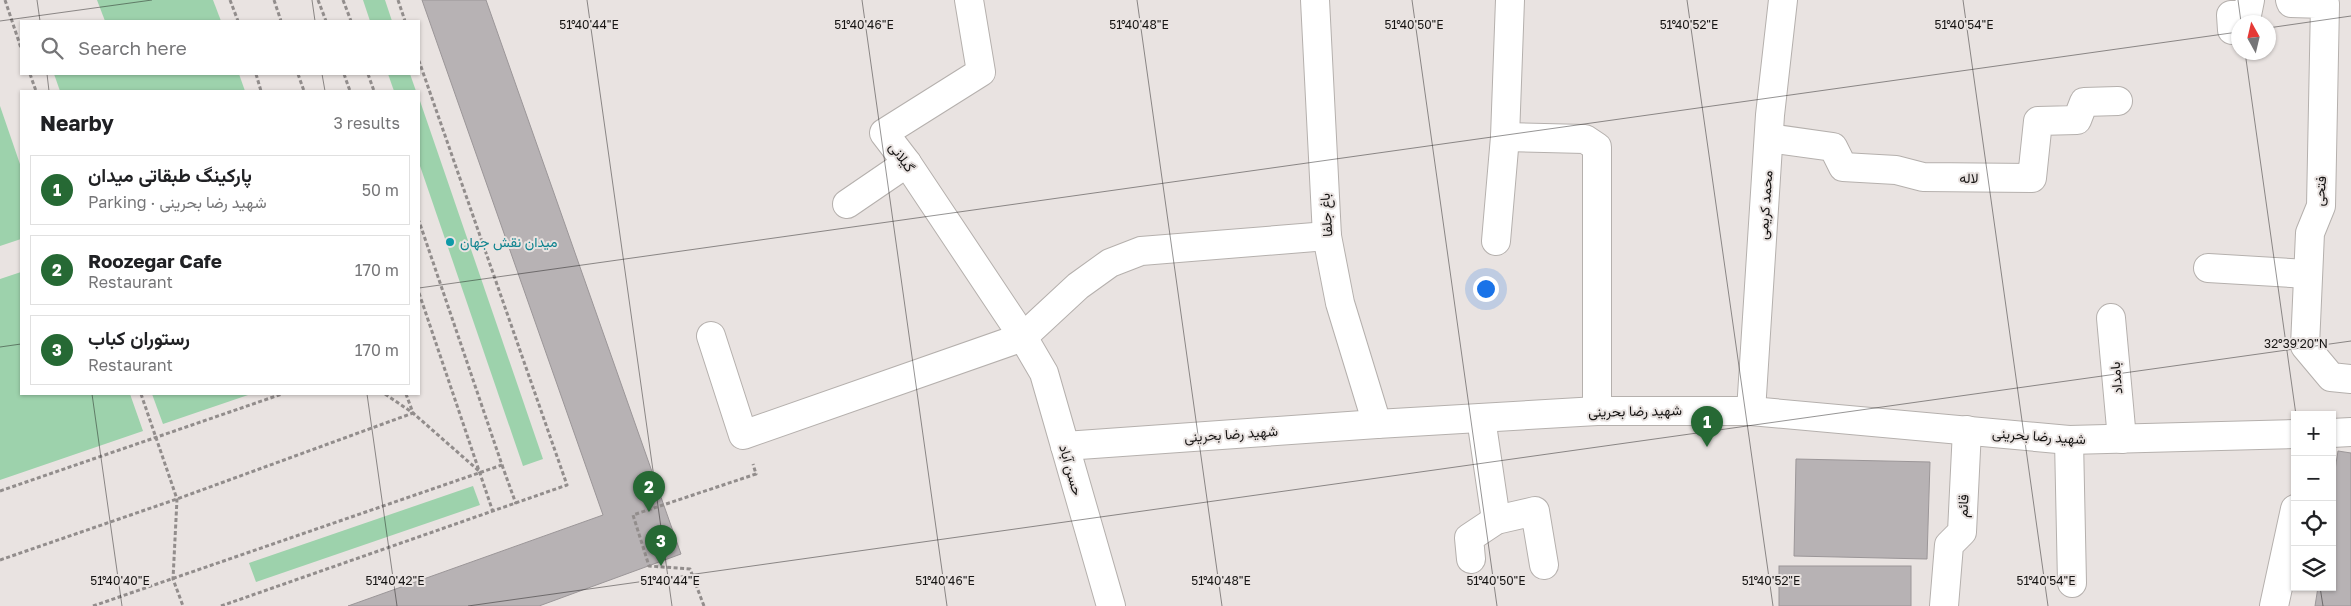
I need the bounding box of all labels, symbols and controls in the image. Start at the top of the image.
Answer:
north arrow [2231,15,2276,60]
text: 51°40'44"E [559,17,619,32]
text: 51°40'46"E [834,17,894,32]
text: 51°40'48"E [1109,17,1169,32]
text: 51°40'50"E [1384,17,1444,32]
text: 51°40'52"E [1660,17,1718,32]
text: 51°40'54"E [1934,17,1994,32]
search box [20,20,420,75]
icon: search [38,34,66,62]
text: Search here [78,36,187,59]
text: Nearby [40,110,114,136]
text: 3 results [333,113,400,133]
street label: گیلانی [885,138,919,176]
text: پارکینگ طبقاتی میدان [88,163,252,186]
street label: لاله [1959,169,1979,186]
street label: محمد کریمی [1754,170,1776,240]
street label: فتحی [2310,175,2330,207]
text: 1 [53,180,61,200]
text: 50 m [362,180,399,200]
text: Parking · شهید رضا بحرینی [88,192,267,212]
street label: باغ جلفا [1315,192,1339,237]
place label: میدان نقش جهان [460,233,557,251]
marker: میدان نقش جهان [444,236,456,248]
text: Roozegar Cafe [88,249,222,272]
text: 2 [52,260,62,280]
text: 170 m [355,260,399,280]
text: Restaurant [88,272,173,292]
your location [1473,276,1499,302]
text: رستوران کباب [88,326,190,349]
text: 32°39'20"N [2264,336,2328,351]
text: 3 [52,340,62,360]
text: 170 m [355,340,399,360]
text: Restaurant [88,355,173,375]
street label: بامداد [2106,361,2126,395]
street label: شهید رضا بحرینی [1588,401,1682,421]
pin: 1 [1691,406,1723,447]
map controls [2291,411,2336,591]
button: + [2291,411,2336,456]
street label: شهید رضا بحرینی [1184,422,1278,446]
street label: شهید رضا بحرینی [1992,424,2086,448]
street label: حسن آباد [1055,442,1087,498]
button: − [2291,456,2336,501]
pin: 2 [633,471,665,512]
street label: قائم [1953,494,1973,518]
button: locate [2291,501,2336,546]
pin: 3 [645,525,677,566]
button: layers [2291,546,2336,591]
text: 51°40'40"E [90,573,150,588]
text: 51°40'42"E [365,573,425,588]
text: 51°40'44"E [640,573,700,588]
text: 51°40'46"E [915,573,975,588]
text: 51°40'48"E [1191,573,1251,588]
text: 51°40'50"E [1466,573,1526,588]
text: 51°40'52"E [1742,573,1800,588]
text: 51°40'54"E [2016,573,2076,588]

